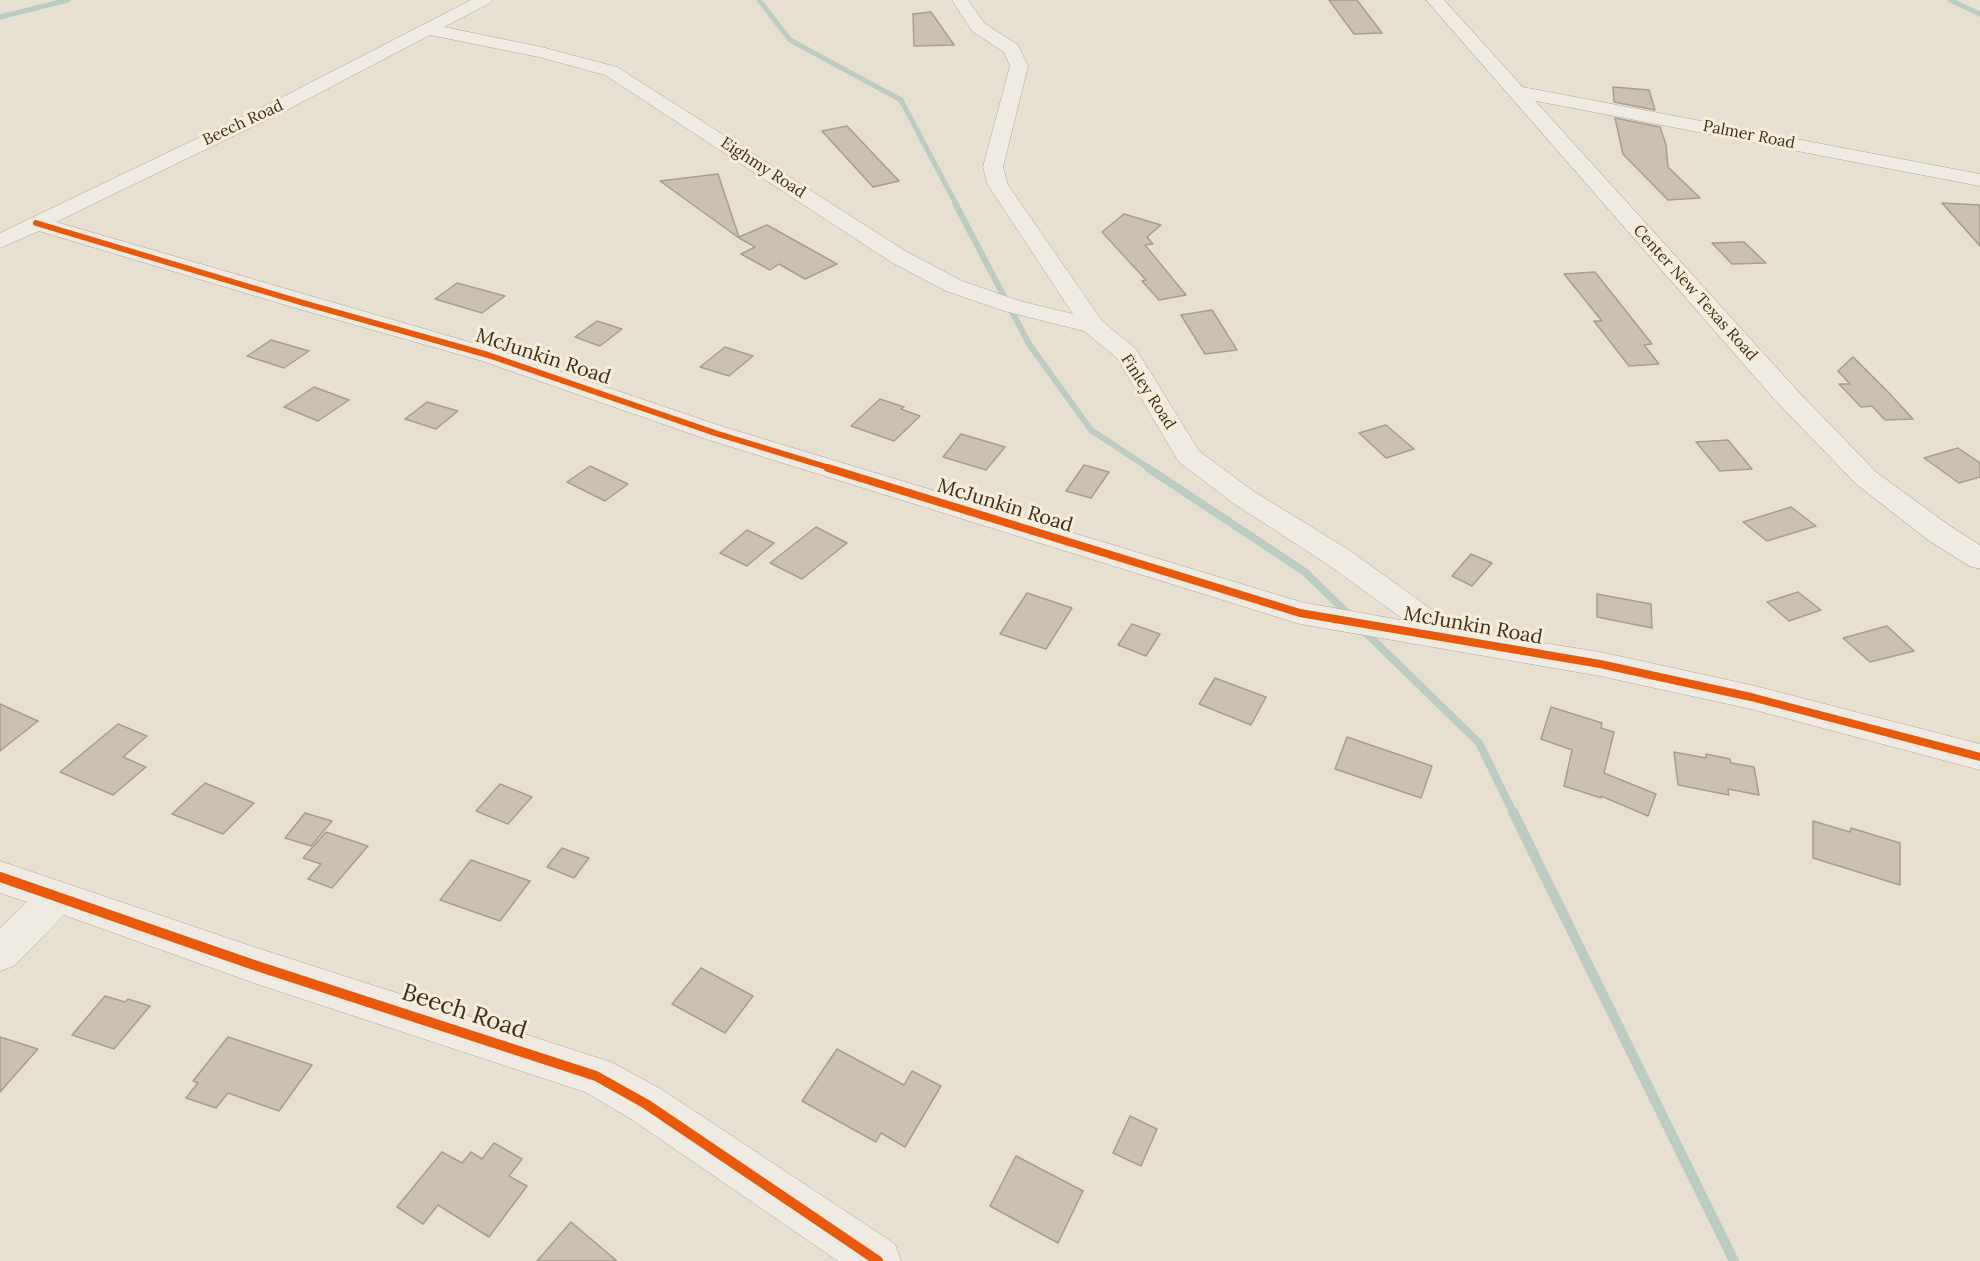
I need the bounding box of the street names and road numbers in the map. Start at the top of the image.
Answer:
street label: Beech Road [200,96,286,150]
street label: Palmer Road [1701,117,1797,153]
street label: Eighmy Road [717,133,809,203]
street label: Center New Texas Road [1629,221,1761,365]
street label: McJunkin Road [472,324,614,390]
street label: Finley Road [1117,351,1179,433]
street label: McJunkin Road [934,474,1076,538]
street label: McJunkin Road [1402,602,1544,650]
street label: Beech Road [398,978,530,1046]

